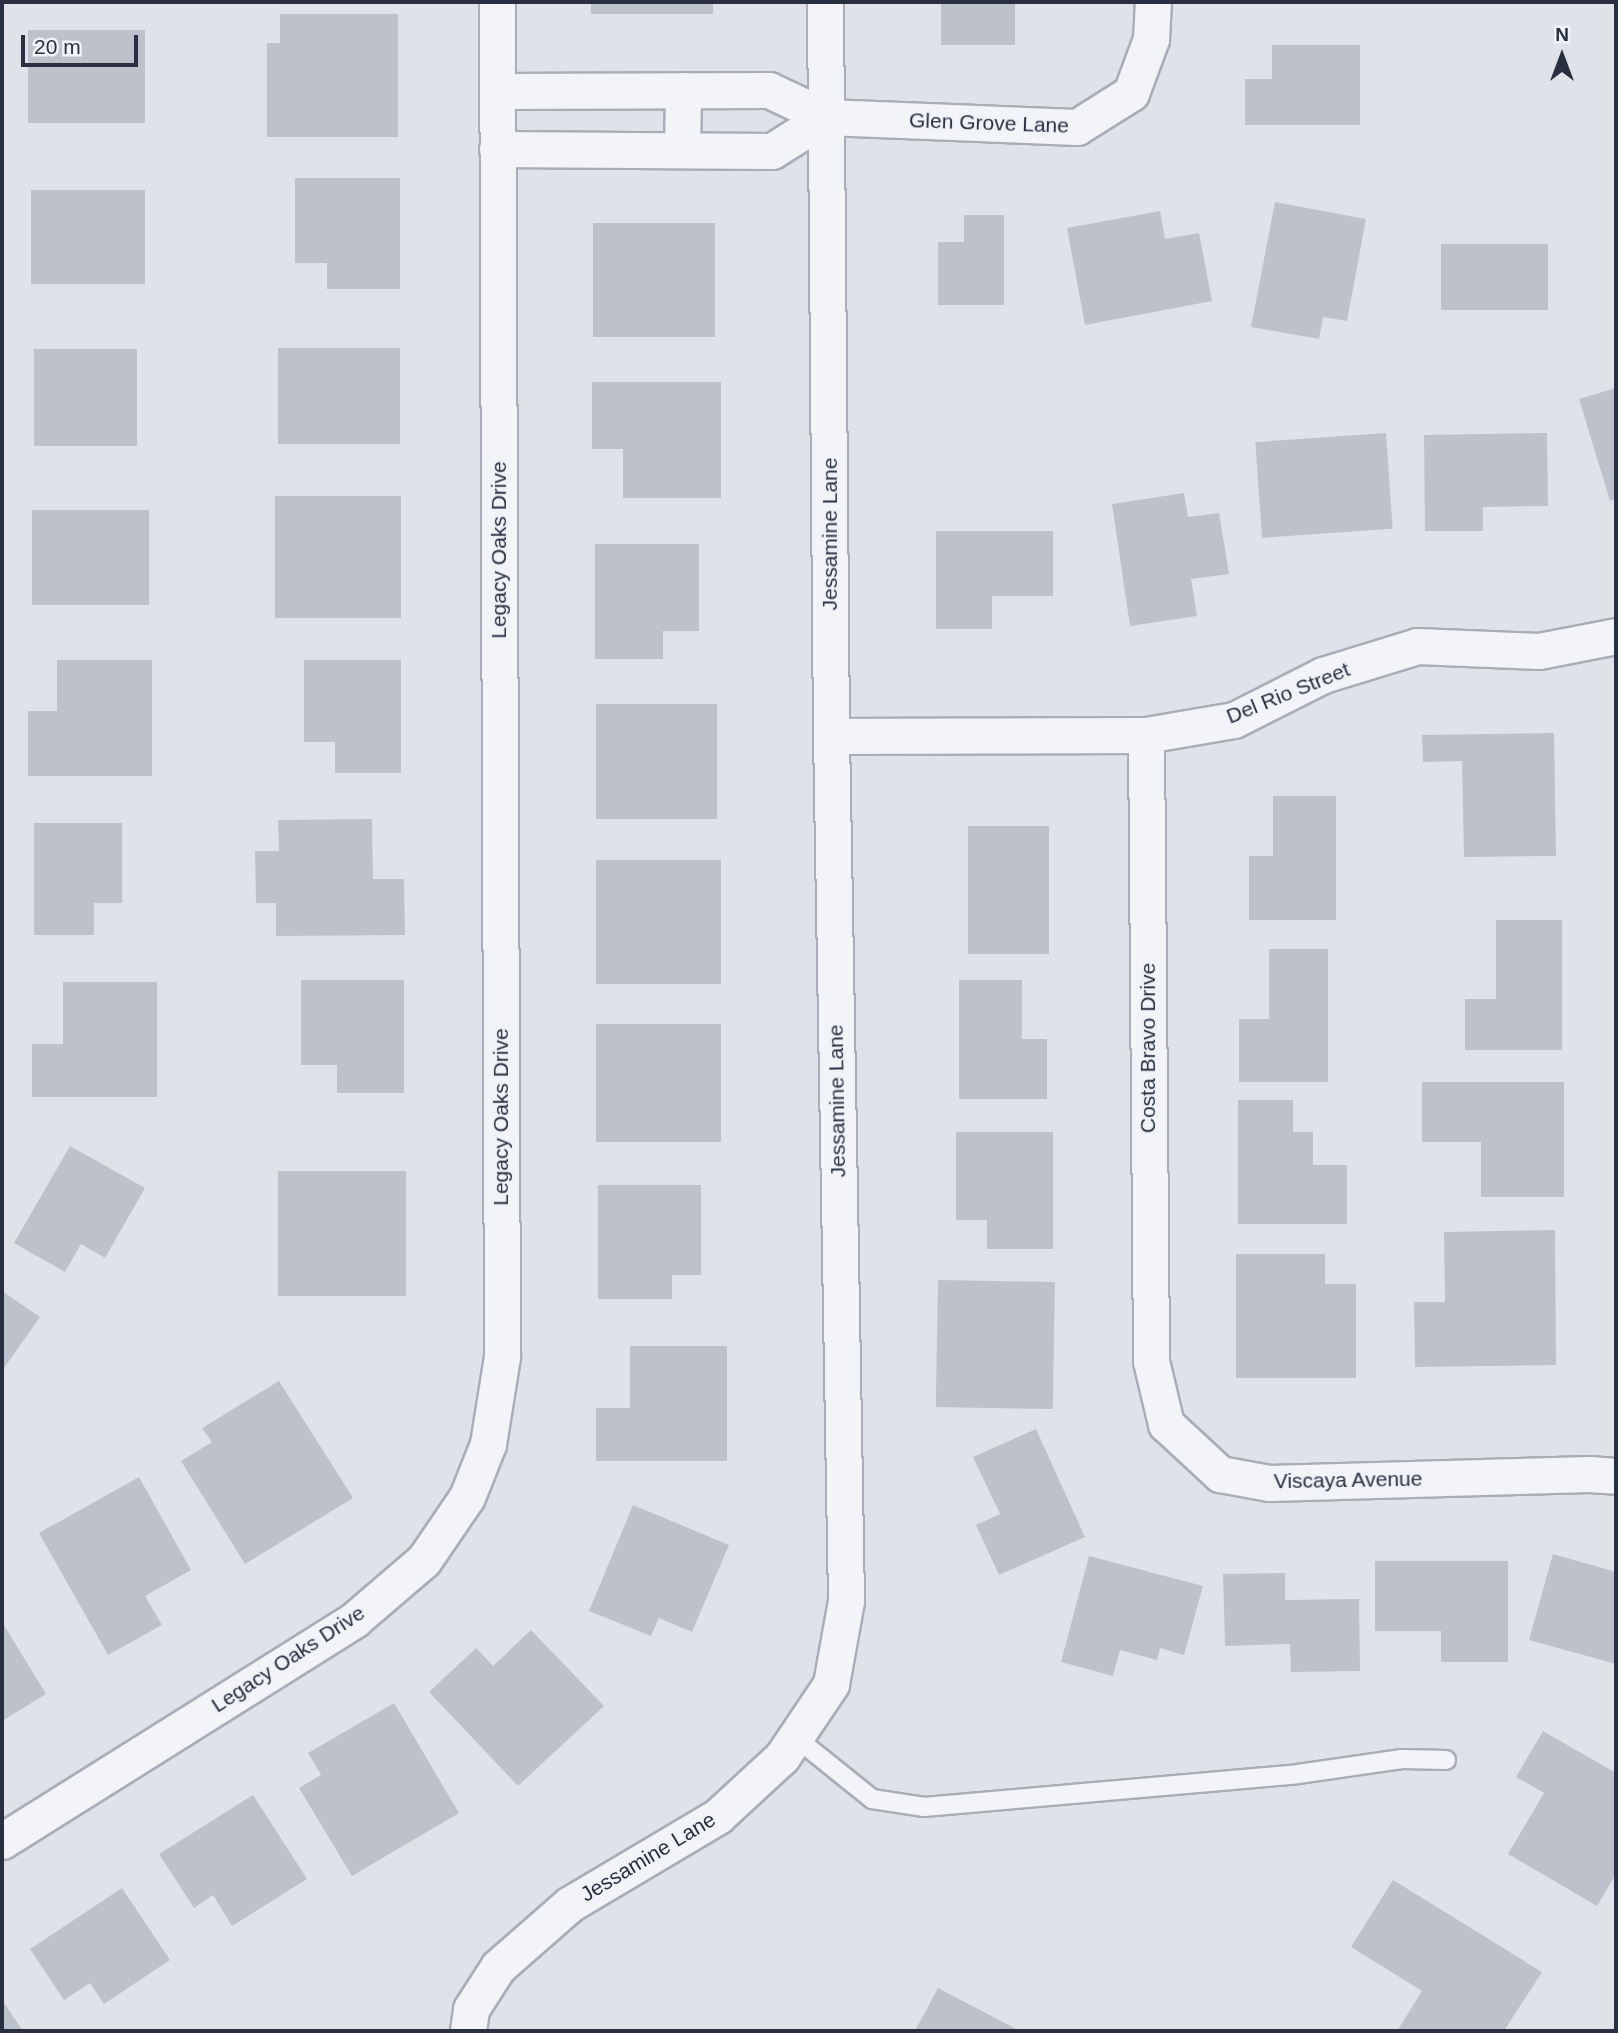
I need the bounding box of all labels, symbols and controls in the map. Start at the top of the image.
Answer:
scale bar [24,21,142,65]
north arrow [1527,21,1597,91]
text: N [1555,24,1569,45]
text: 20 m [34,35,81,58]
street label: Glen Grove Lane [909,108,1069,138]
street label: Jessamine Lane [817,458,843,610]
street label: Legacy Oaks Drive [486,461,512,639]
street label: Del Rio Street [1223,657,1353,729]
street label: Costa Bravo Drive [1135,963,1161,1133]
street label: Jessamine Lane [823,1024,851,1178]
street label: Legacy Oaks Drive [488,1028,514,1206]
street label: Viscaya Avenue [1273,1466,1423,1494]
street label: Legacy Oaks Drive [207,1600,369,1718]
street label: Jessamine Lane [576,1807,720,1907]

